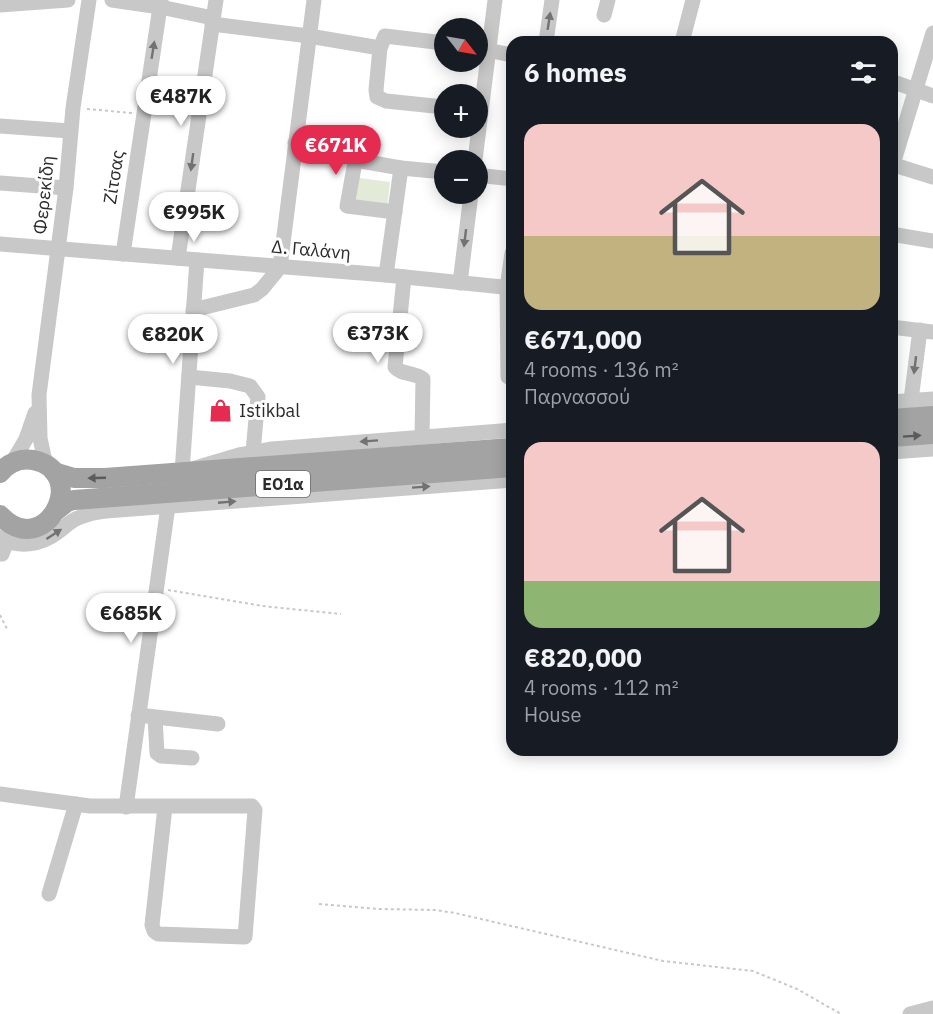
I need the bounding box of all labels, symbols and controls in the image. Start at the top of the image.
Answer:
one-way arrow [545,11,554,30]
north arrow [434,18,488,72]
map controls [434,18,488,204]
one-way arrow [149,41,158,60]
text: 6 homes [524,55,627,89]
icon: filters [847,56,880,89]
pin: €487K [139,76,223,127]
text: €487K [150,82,212,109]
button: + [434,84,488,138]
pin: €671K [294,125,378,176]
text: €671K [305,131,367,158]
street label: Ζίτσας [98,148,129,205]
button: − [434,150,488,204]
one-way arrow [188,152,197,171]
street label: Φερεκίδη [28,154,59,235]
icon: home [648,163,756,271]
pin: €995K [152,192,236,243]
text: €995K [163,198,225,225]
one-way arrow [461,229,470,248]
street label: Δ. Γαλάνη [270,235,352,264]
pin: €373K [336,313,420,364]
pin: €820K [131,314,215,365]
text: €373K [347,319,409,346]
text: €820K [142,320,204,347]
text: €671,000 [524,322,642,356]
text: 4 rooms · 136 m² [524,356,679,383]
one-way arrow [911,356,920,375]
text: Παρνασσού [524,383,630,410]
shop icon: Istikbal [208,398,234,424]
place label: Istikbal [239,399,300,422]
one-way arrow [903,431,922,441]
one-way arrow [360,436,379,445]
road number: ΕΟ1α [256,471,310,497]
one-way arrow [87,473,106,483]
icon: home [648,481,756,589]
one-way arrow [412,482,431,492]
one-way arrow [217,497,236,507]
one-way arrow [46,528,62,540]
pin: €685K [89,593,173,644]
text: €685K [100,599,162,626]
text: €820,000 [524,640,642,674]
text: 4 rooms · 112 m² [524,674,679,701]
text: House [524,701,581,728]

